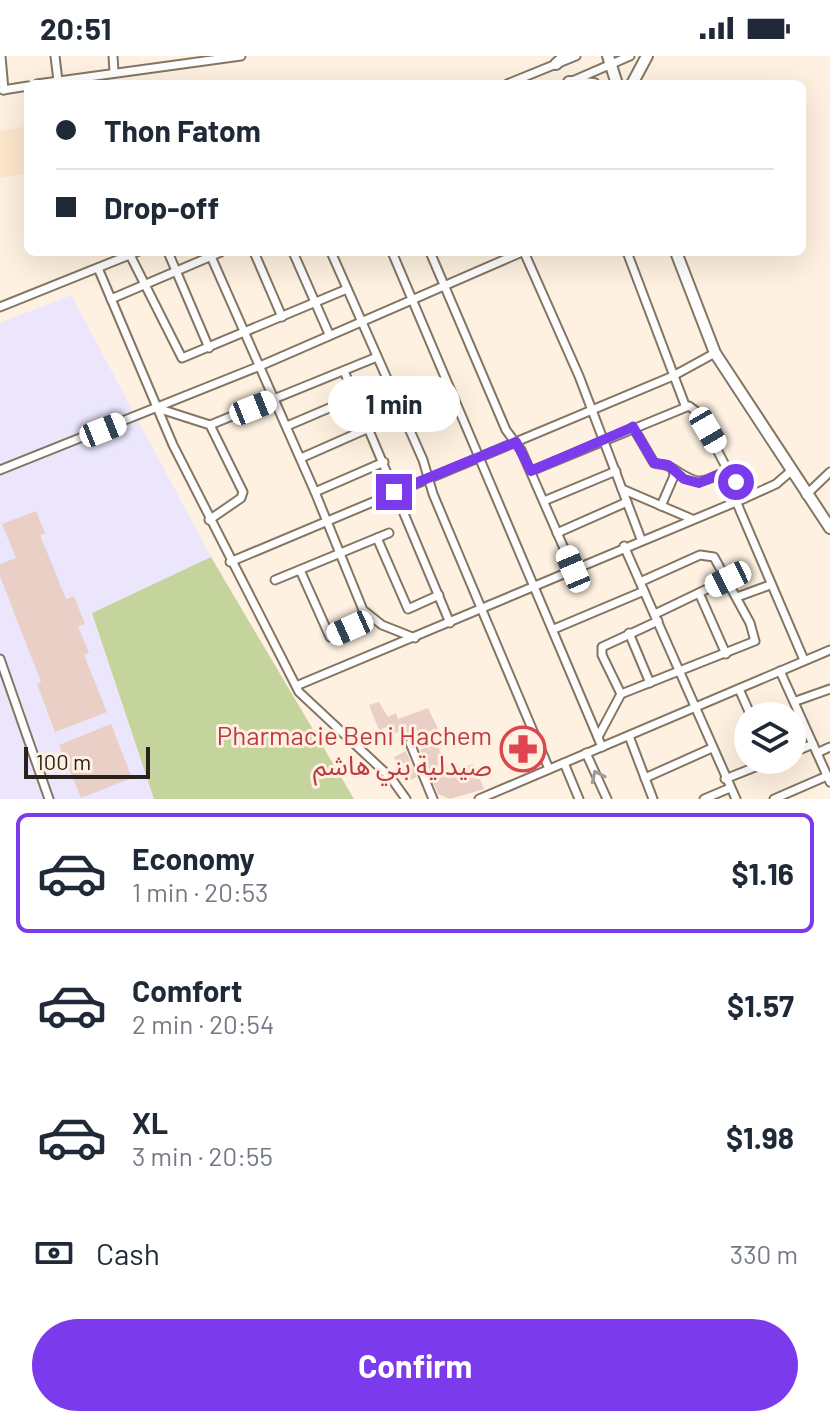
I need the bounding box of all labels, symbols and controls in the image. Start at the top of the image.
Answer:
text: 20:51 [40,10,111,46]
text: Thon Fatom [104,112,261,148]
text: Drop-off [104,189,219,225]
callout: 1 min [328,376,460,432]
car [226,388,280,428]
text: 1 min [366,388,422,419]
car [686,403,730,457]
car [76,410,130,450]
route start [718,464,754,500]
route end [376,474,412,510]
car [553,542,593,596]
car [701,558,755,600]
car [323,607,377,649]
map controls [734,702,806,774]
button: layers [734,702,806,774]
place label: Pharmacie Beni Hachem صيدلية بني هاشم [217,719,492,786]
pharmacy icon: Pharmacie Beni Hachem صيدلية بني هاشم [499,725,547,773]
scale bar [24,743,150,779]
text: 100 m [36,748,91,774]
one-way arrow [591,770,607,784]
icon: car [36,837,108,909]
text: Economy [132,840,255,876]
text: $1.16 [731,855,794,891]
text: 1 min · 20:53 [132,876,269,907]
icon: car [36,969,108,1041]
text: Comfort [132,972,242,1008]
text: $1.57 [727,987,794,1023]
text: 2 min · 20:54 [132,1008,274,1039]
icon: car [36,1101,108,1173]
text: XL [132,1104,168,1140]
text: $1.98 [726,1119,794,1155]
text: 3 min · 20:55 [132,1140,273,1171]
icon: cash [32,1231,76,1275]
text: Cash [96,1235,160,1271]
text: 330 m [730,1238,798,1269]
button: Confirm [32,1319,798,1411]

